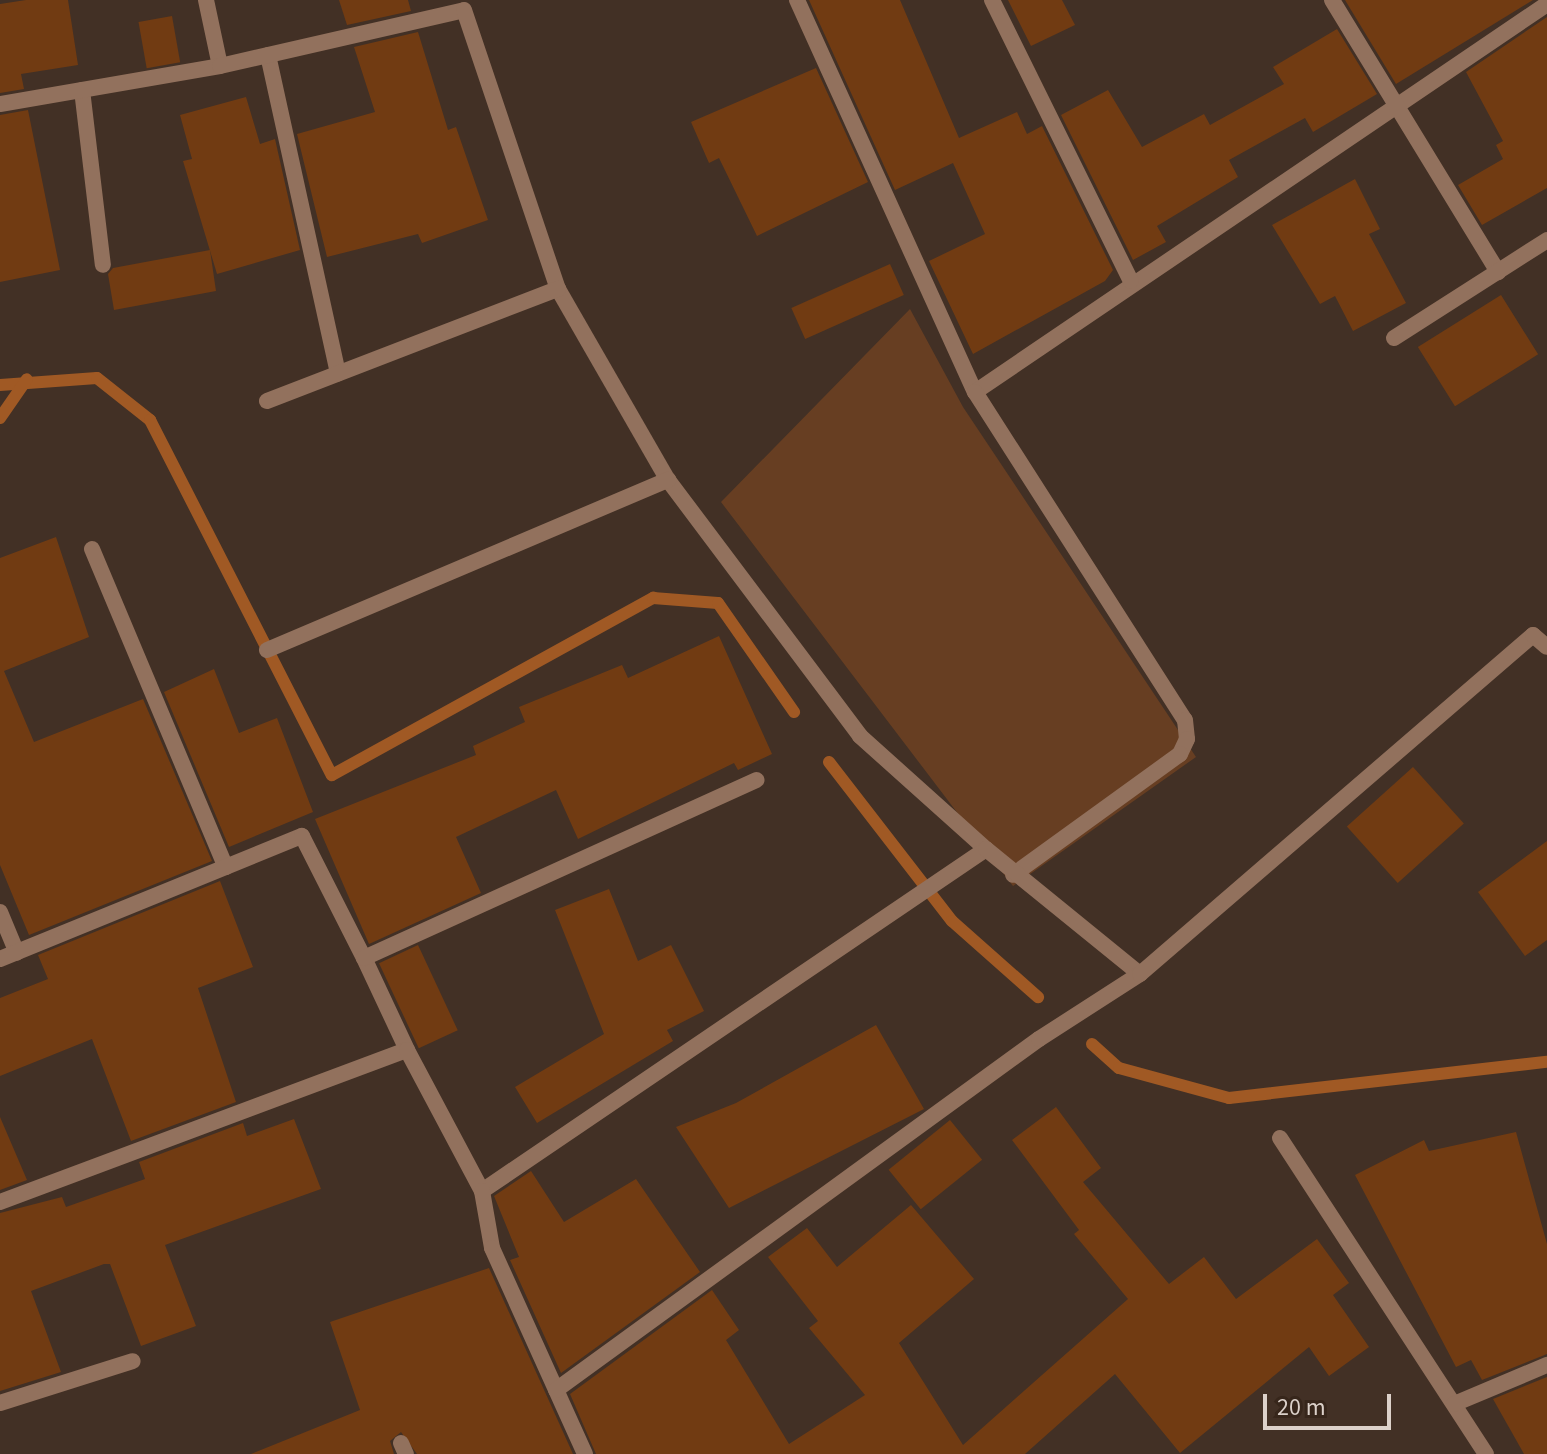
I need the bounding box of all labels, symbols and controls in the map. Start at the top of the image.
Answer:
scale bar [1267,1378,1395,1428]
text: 20 m [1277,1390,1326,1425]

